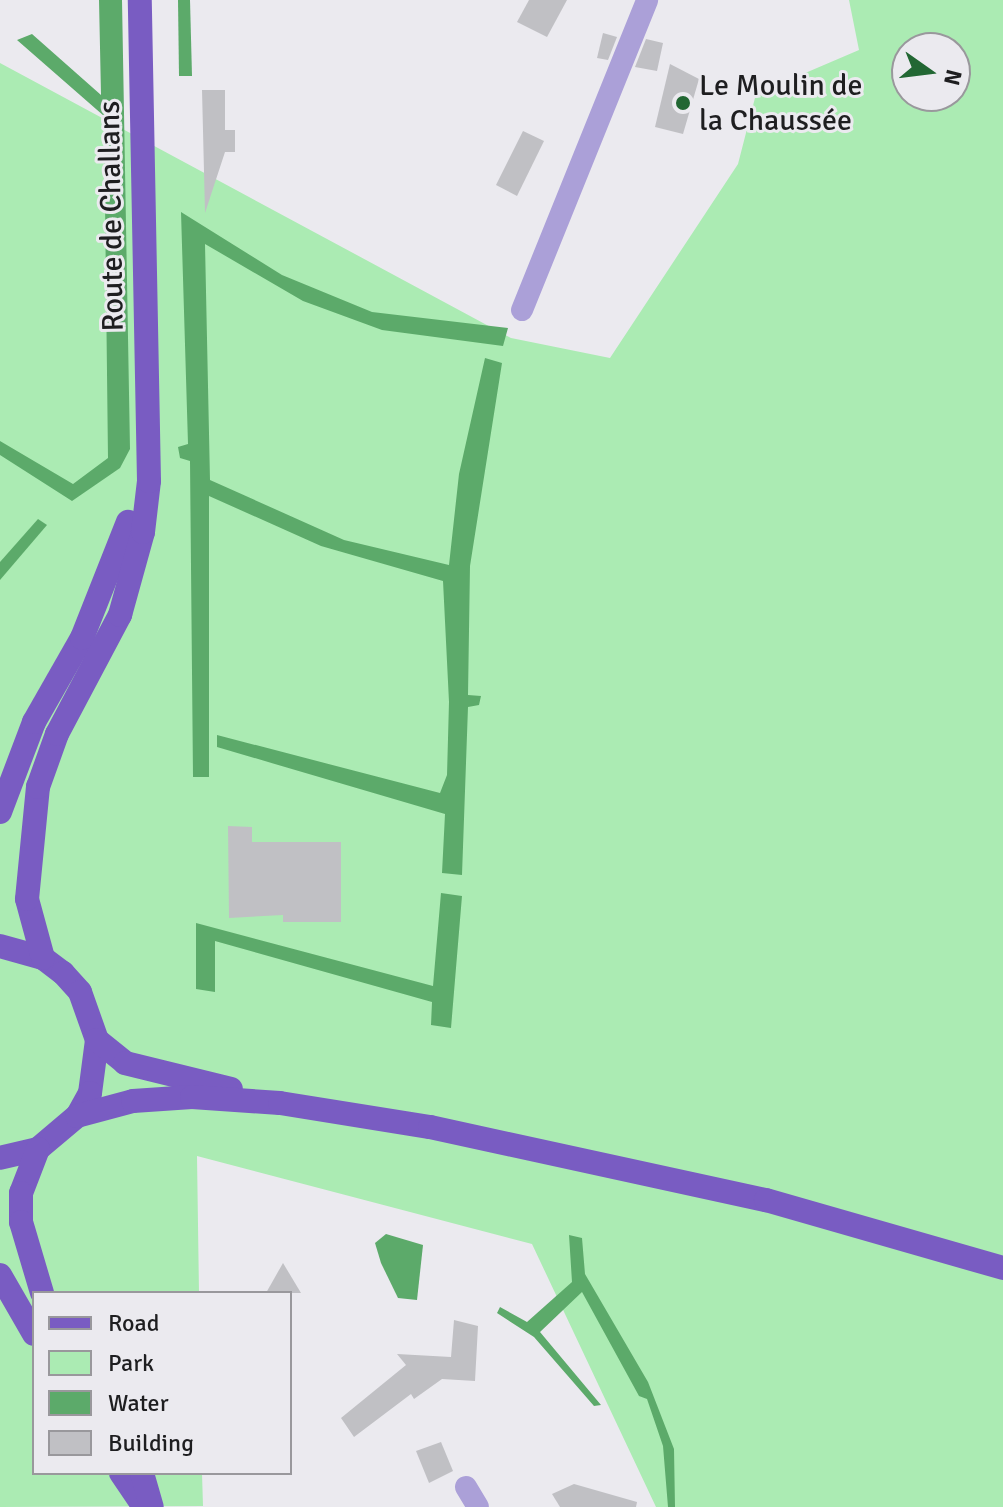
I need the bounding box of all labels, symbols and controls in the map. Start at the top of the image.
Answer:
north arrow [891,32,971,112]
text: N [938,67,968,88]
place label: Le Moulin de la Chaussée [699,68,862,138]
marker: Le Moulin de la Chaussée [674,94,692,112]
street label: Route de Challans [92,100,132,332]
legend [32,1291,292,1475]
text: Road [108,1308,159,1338]
text: Park [108,1348,154,1378]
text: Water [108,1388,168,1418]
text: Building [108,1428,194,1458]

